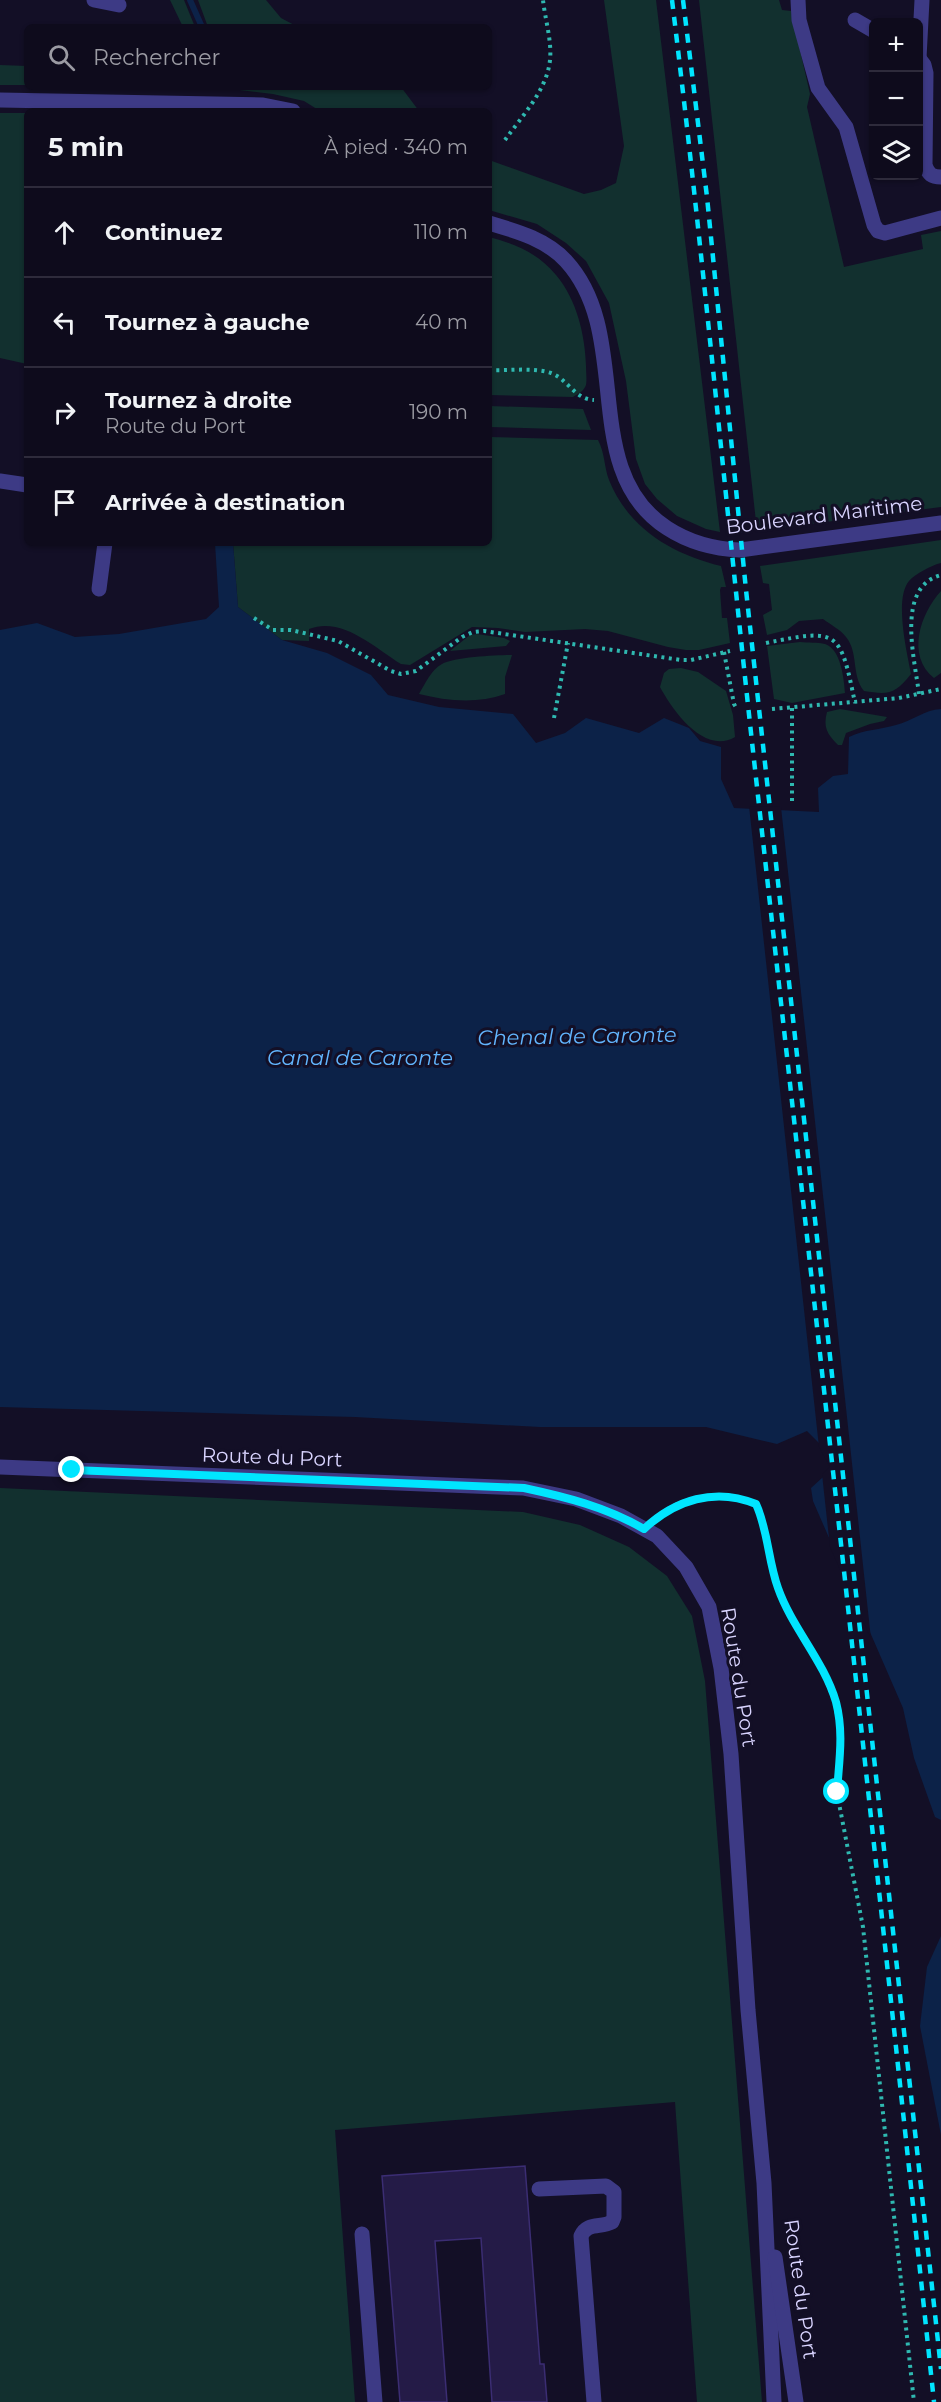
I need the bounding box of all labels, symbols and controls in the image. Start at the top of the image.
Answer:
map controls [869,18,923,180]
button: + [869,18,923,72]
search box [24,24,492,90]
icon: search [45,41,78,74]
text: Rechercher [93,44,220,71]
button: − [869,72,923,126]
button: layers [869,126,923,180]
text: 5 min [48,131,124,163]
text: À pied · 340 m [324,135,468,159]
icon: ahead [48,216,81,249]
text: Continuez [105,219,222,246]
text: 110 m [414,220,468,244]
icon: left [48,306,81,339]
text: Tournez à gauche [105,309,310,336]
text: 40 m [415,310,468,334]
text: Tournez à droite [105,387,292,414]
icon: right [48,396,81,429]
text: 190 m [409,400,468,424]
text: Route du Port [105,414,246,438]
icon: arrive [48,486,81,519]
text: Arrivée à destination [105,489,345,516]
street label: Boulevard Maritime [724,491,924,539]
water label: Chenal de Caronte [477,1022,677,1050]
water label: Canal de Caronte [267,1045,453,1070]
street label: Route du Port [201,1443,343,1471]
route end [58,1456,84,1482]
street label: Route du Port [716,1606,762,1748]
route start [823,1778,849,1804]
street label: Route du Port [779,2218,823,2360]

